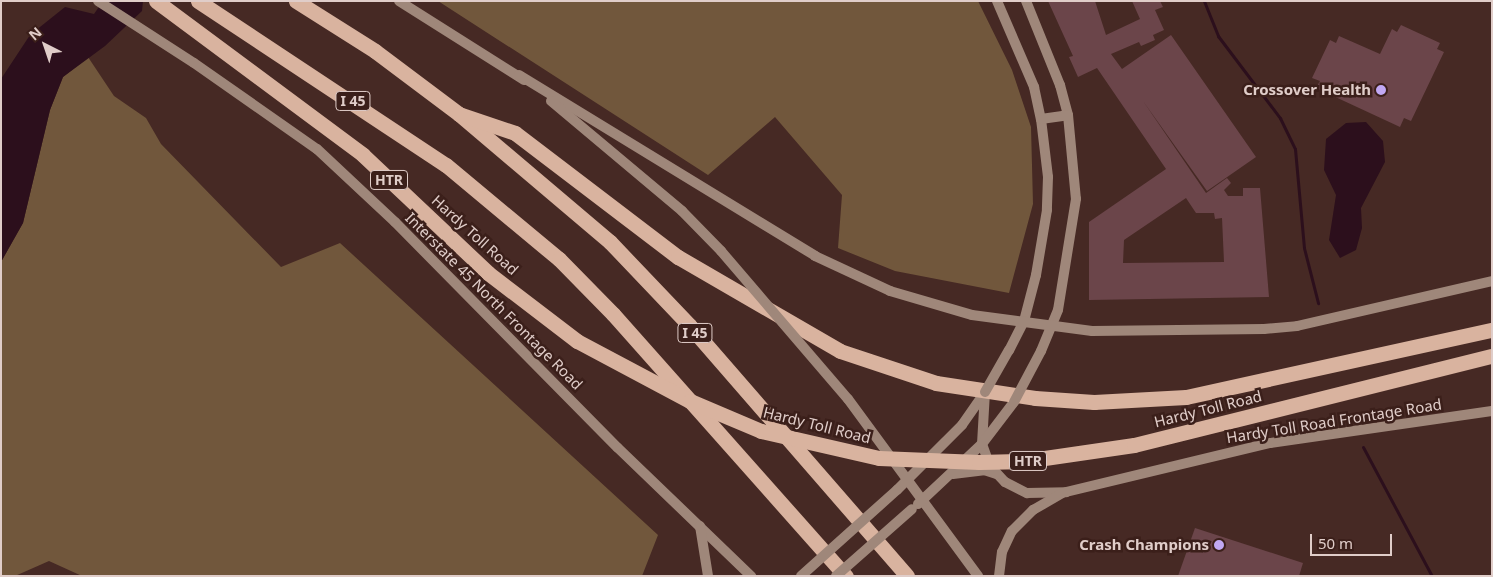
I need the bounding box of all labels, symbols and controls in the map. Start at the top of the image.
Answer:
north arrow [20,20,70,70]
text: N [24,22,45,44]
place label: Crossover Health [1243,81,1371,99]
marker: Crossover Health [1375,84,1387,96]
road number: I 45 [334,90,372,112]
road number: HTR [369,168,409,192]
street label: Hardy Toll Road [428,191,522,279]
street label: Interstate 45 North Frontage Road [402,209,586,393]
road number: I 45 [676,322,714,344]
street label: Hardy Toll Road [1152,387,1264,431]
street label: Hardy Toll Road Frontage Road [1225,395,1443,447]
street label: Hardy Toll Road [761,403,873,447]
road number: HTR [1008,450,1048,472]
scale bar [1313,524,1396,556]
text: 50 m [1318,533,1353,553]
place label: Crash Champions [1079,536,1209,554]
marker: Crash Champions [1213,539,1225,551]

